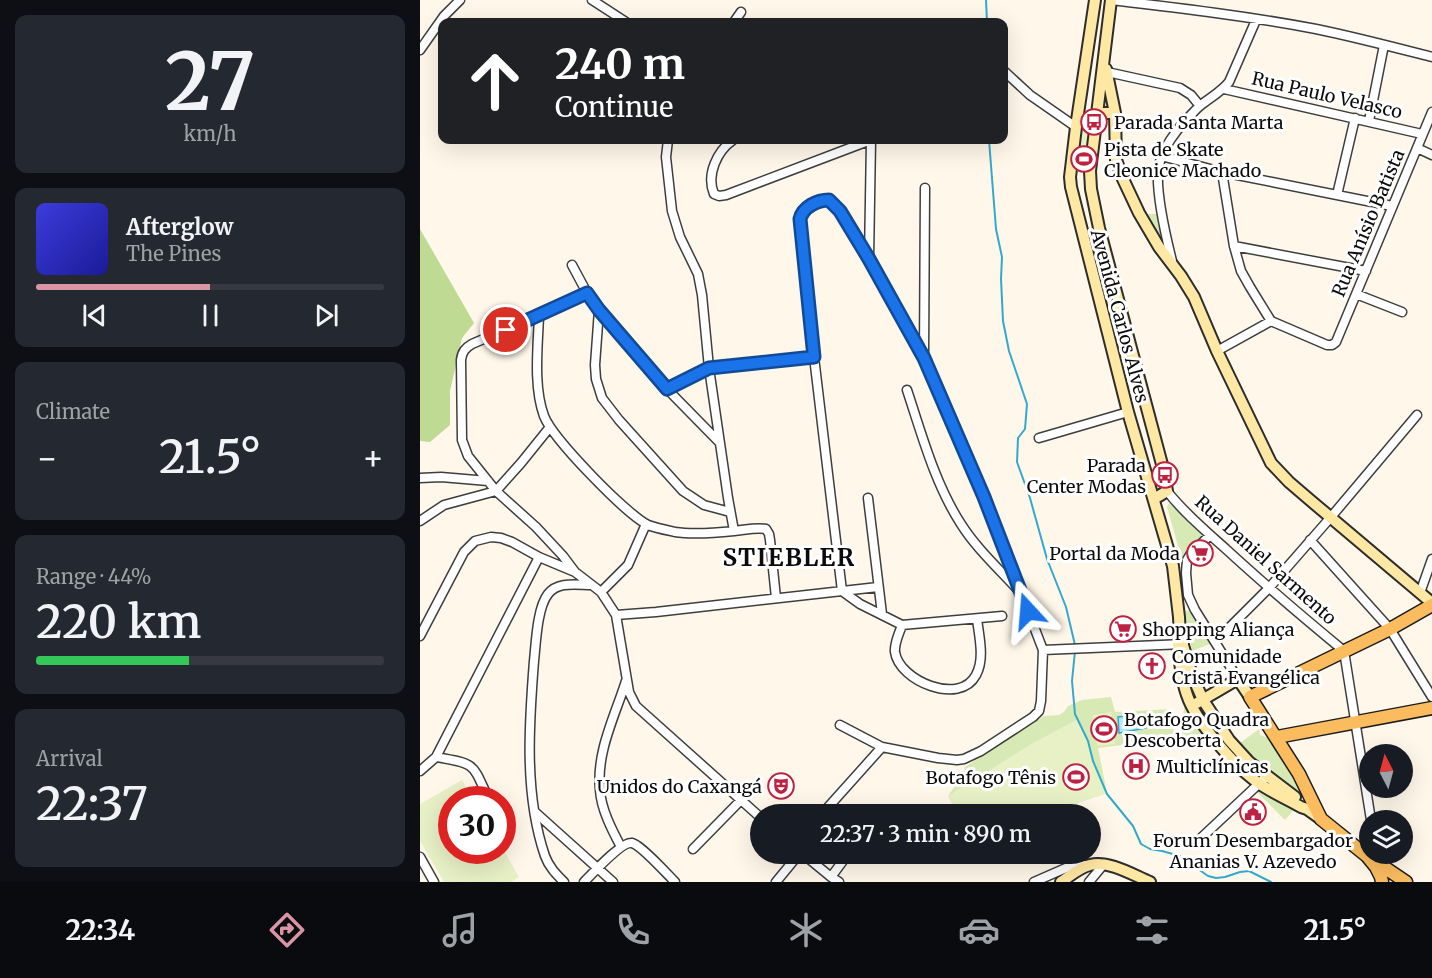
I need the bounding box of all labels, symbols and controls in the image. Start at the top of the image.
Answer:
text: 27 [165,33,255,131]
text: 240 m [555,38,685,90]
icon: ahead [456,42,534,120]
street label: Rua Paulo Velasco [1250,67,1404,123]
text: Continue [555,90,673,124]
bus stop icon: Parada Santa Marta [1079,107,1109,137]
place label: Parada Santa Marta [1114,111,1284,134]
text: km/h [184,121,236,146]
place label: Pista de Skate Cleonice Machado [1104,138,1261,182]
sports icon: Pista de Skate Cleonice Machado [1069,144,1099,174]
street label: Rua Anísio Batista [1327,146,1410,300]
text: Afterglow [126,213,233,241]
street label: Avenida Carlos Alves [1086,226,1154,405]
text: The Pines [126,241,221,266]
icon: previous [78,299,111,332]
icon: pause [194,299,227,332]
icon: next [310,299,343,332]
pin [480,304,531,355]
icon: arrive [489,313,522,346]
text: Climate [36,399,110,424]
text: 21.5° [159,429,261,485]
text: − [36,438,58,479]
text: + [362,438,384,479]
place label: Parada Center Modas [1027,454,1146,498]
bus stop icon: Parada Center Modas [1150,460,1180,490]
street label: Rua Daniel Sarmento [1191,490,1341,630]
supermarket icon: Portal da Moda [1185,538,1215,568]
district label: STIEBLER [722,542,856,573]
place label: Portal da Moda [1049,542,1180,565]
text: Range · 44% [36,564,151,589]
position arrow [996,579,1060,643]
text: 220 km [36,594,201,650]
supermarket icon: Shopping Aliança [1108,614,1138,644]
place label: Shopping Aliança [1142,618,1295,641]
place label: Comunidade Cristã Evangélica [1172,645,1320,689]
church icon: Comunidade Cristã Evangélica [1137,651,1167,681]
place label: Botafogo Quadra Descoberta [1124,708,1270,752]
sports icon: Botafogo Quadra Descoberta [1089,714,1119,744]
north arrow [1359,744,1413,798]
map controls [1359,744,1413,864]
text: Arrival [36,746,103,771]
hospital icon: Multiclínicas [1121,751,1151,781]
place label: Multiclínicas [1156,755,1269,778]
sports icon: Botafogo Tênis [1061,762,1091,792]
place label: Botafogo Tênis [925,766,1056,789]
theatre icon: Unidos do Caxangá [766,771,796,801]
place label: Unidos do Caxangá [597,775,762,798]
text: 22:37 [36,776,148,832]
speed limit sign: 30 [438,786,516,864]
public building icon: Forum Desembargador Ananias V. Azevedo [1238,797,1268,827]
button: layers [1359,810,1413,864]
text: 22:37 · 3 min · 890 m [820,820,1031,848]
place label: Forum Desembargador Ananias V. Azevedo [1153,829,1353,873]
icon: directions [266,909,308,951]
icon: music [439,909,481,951]
icon: phone [612,909,654,951]
icon: climate [785,909,827,951]
icon: car [958,909,1000,951]
icon: filters [1131,909,1173,951]
text: 22:34 [65,913,135,947]
text: 21.5° [1304,913,1366,947]

